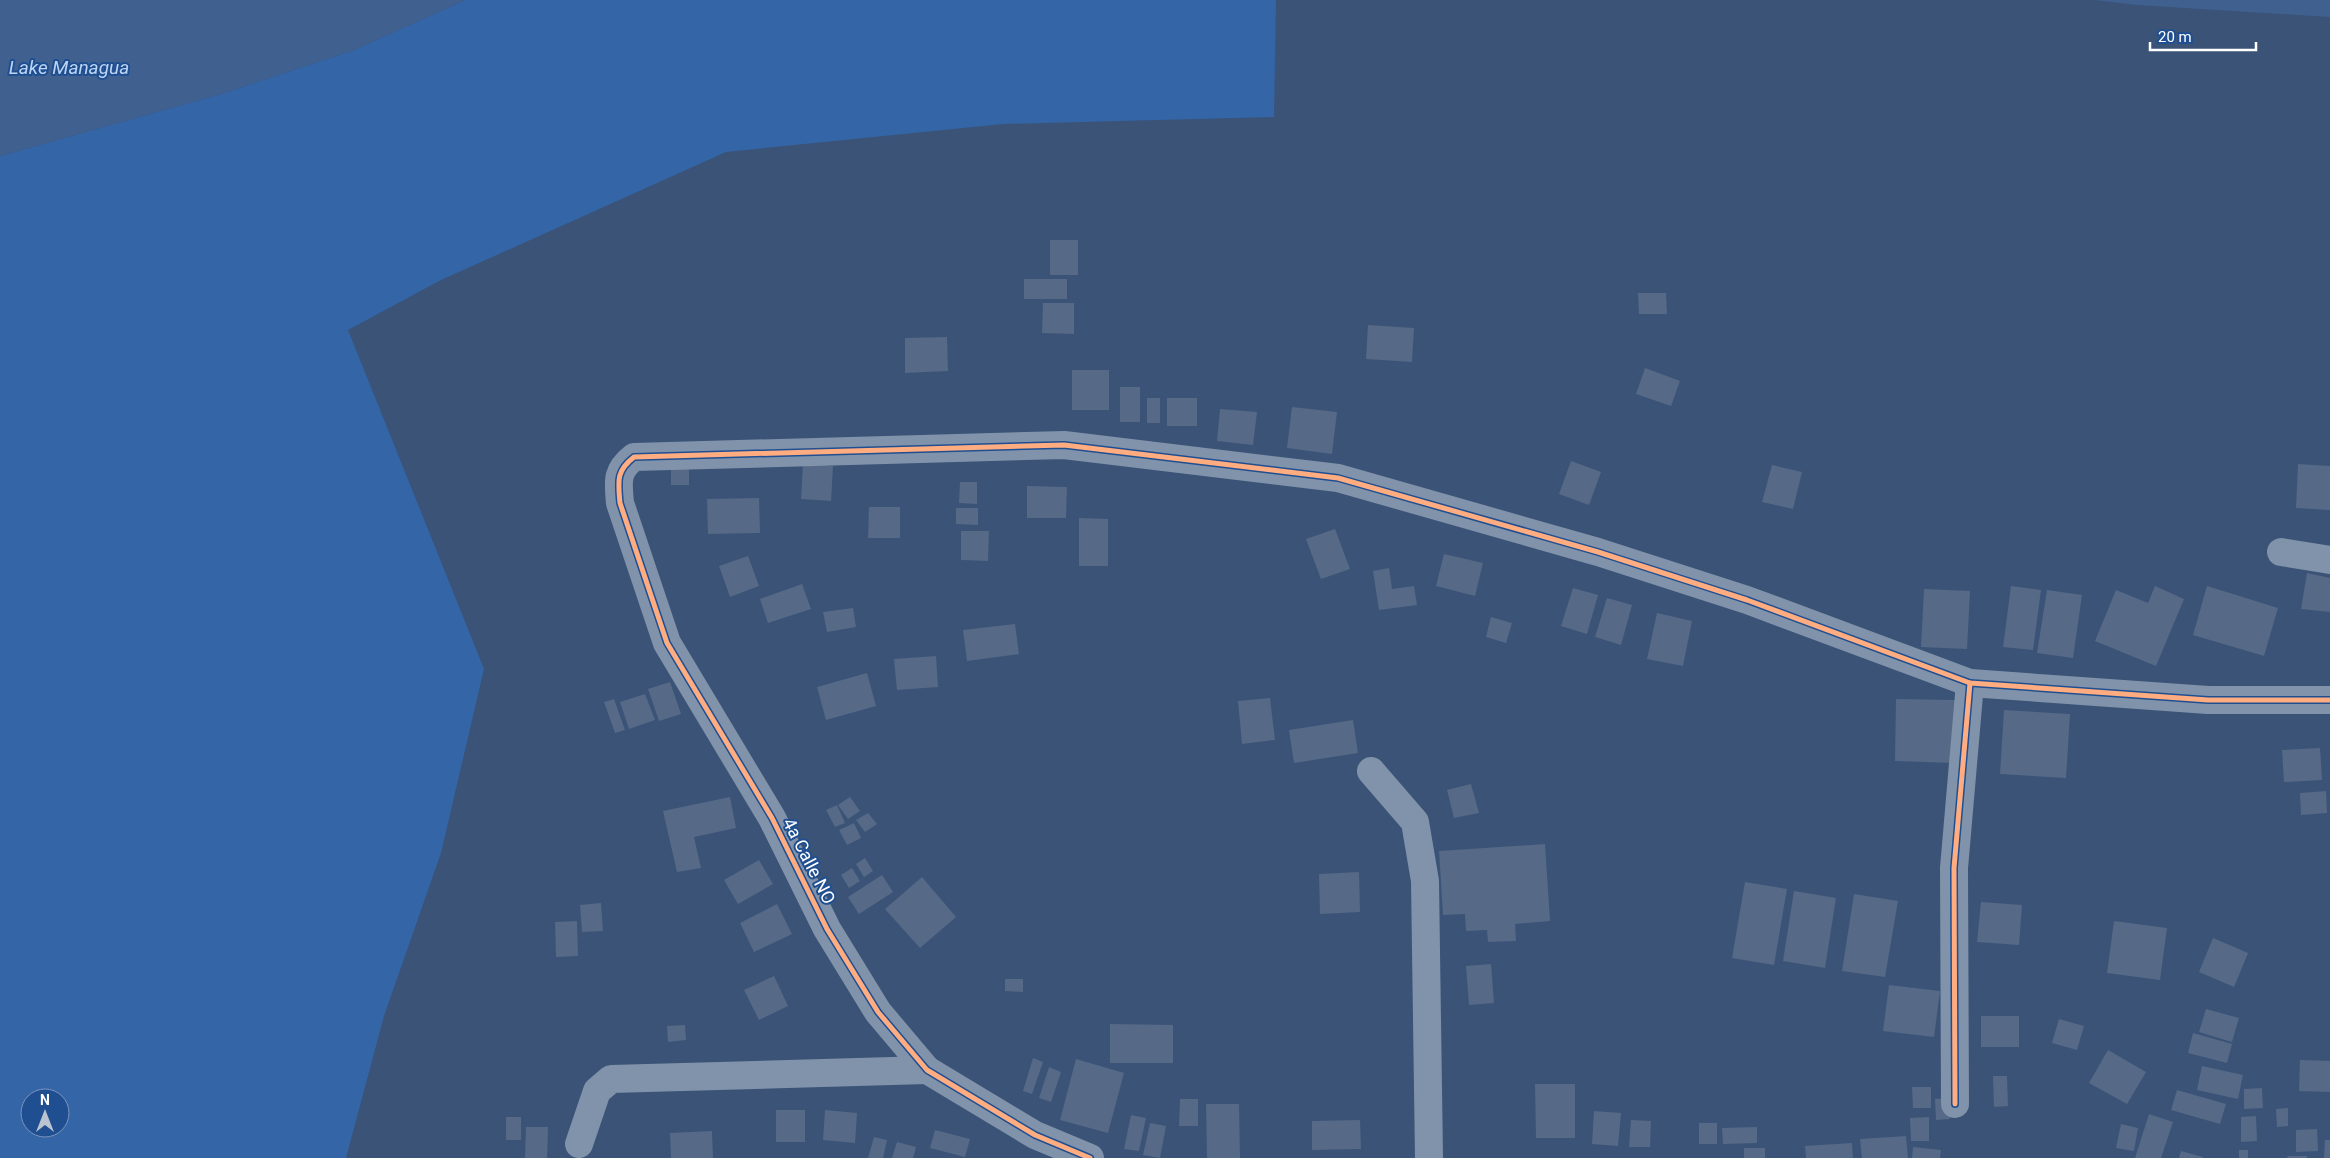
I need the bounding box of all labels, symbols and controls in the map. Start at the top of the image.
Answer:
scale bar [2150,20,2256,52]
text: 20 m [2158,28,2192,46]
water label: Lake Managua [9,56,129,79]
street label: 4a Calle NO [779,814,840,907]
north arrow [20,1088,70,1138]
text: N [40,1092,50,1108]

